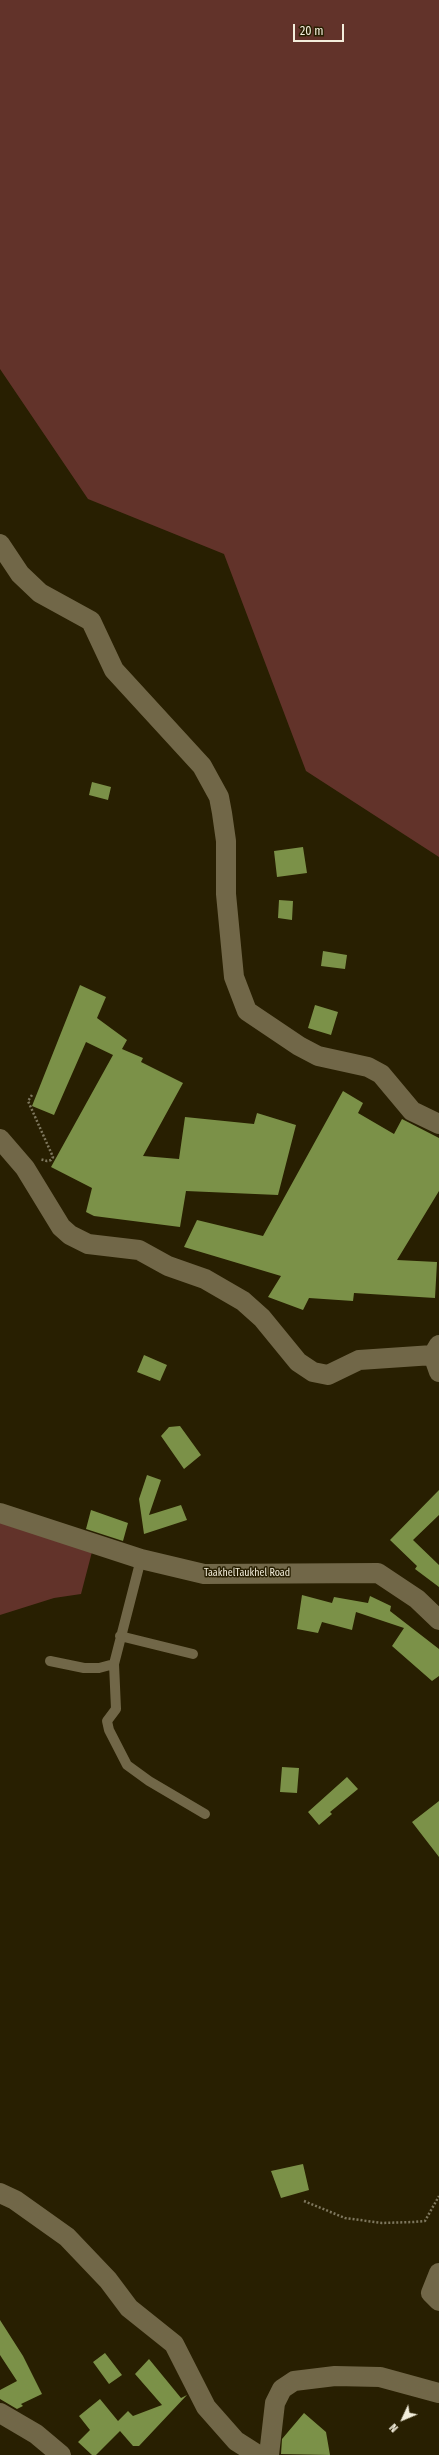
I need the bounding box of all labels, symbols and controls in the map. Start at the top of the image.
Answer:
scale bar [295,16,346,42]
text: 20 m [300,24,324,38]
street label: TaakhelTaukhel Road [204,1567,290,1579]
north arrow [383,2399,423,2439]
text: N [387,2421,401,2435]

